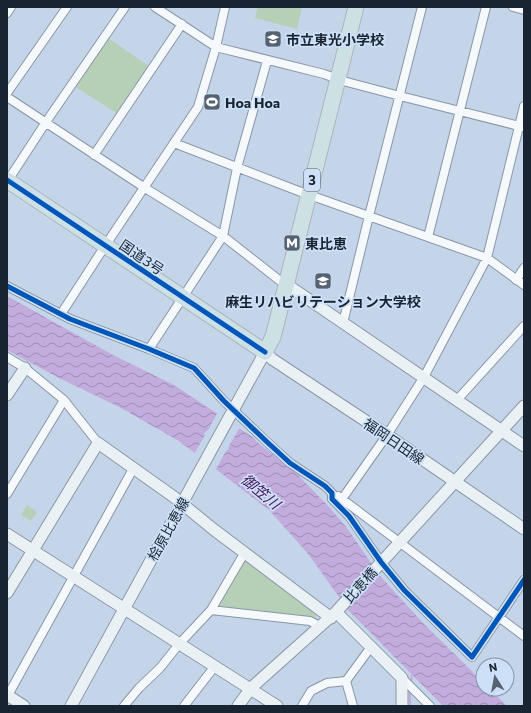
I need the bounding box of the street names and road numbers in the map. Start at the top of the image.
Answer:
road number: 3 [304,169,320,191]
street label: 国道3号 [117,236,167,278]
street label: 福岡日田線 [360,414,428,468]
street label: 桧原比恵線 [144,494,192,564]
street label: 比恵橋 [340,564,380,606]

